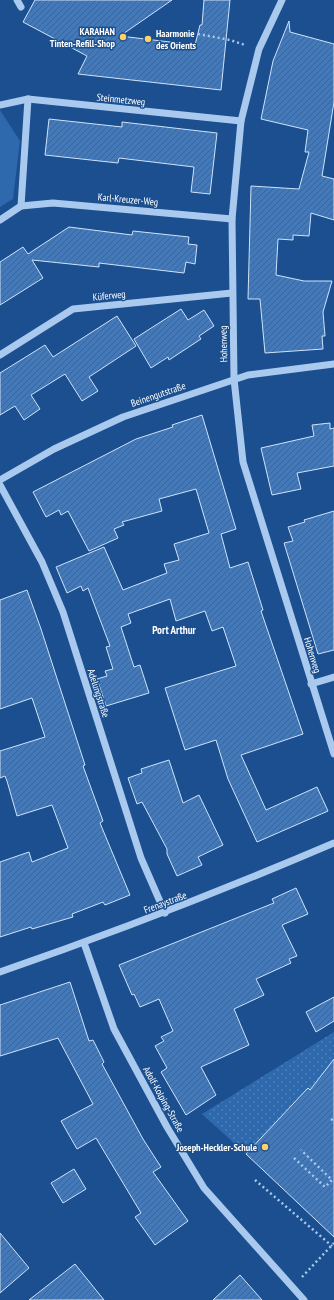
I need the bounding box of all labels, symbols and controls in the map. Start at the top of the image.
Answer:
place label: KARAHAN Tinten-Refill-Shop [50,25,116,50]
place label: Haarmonie des Orients [156,27,197,52]
marker: KARAHAN Tinten-Refill-Shop [118,32,128,42]
marker: Haarmonie des Orients [143,34,153,44]
street label: Steinmetzweg [96,90,146,109]
street label: Karl-Kreuzer-Weg [97,190,159,209]
street label: Küferweg [92,287,126,304]
street label: Hohenweg [217,325,230,362]
street label: Beinengutstraße [129,379,187,410]
district label: Port Arthur [152,623,197,637]
street label: Hohenweg [301,636,324,675]
street label: Adelungstraße [85,667,113,719]
street label: Frenaystraße [142,888,189,917]
street label: Adolf-Kolping-Straße [140,1064,187,1134]
place label: Joseph-Heckler-Schule [176,1141,257,1154]
marker: Joseph-Heckler-Schule [260,1142,270,1152]

